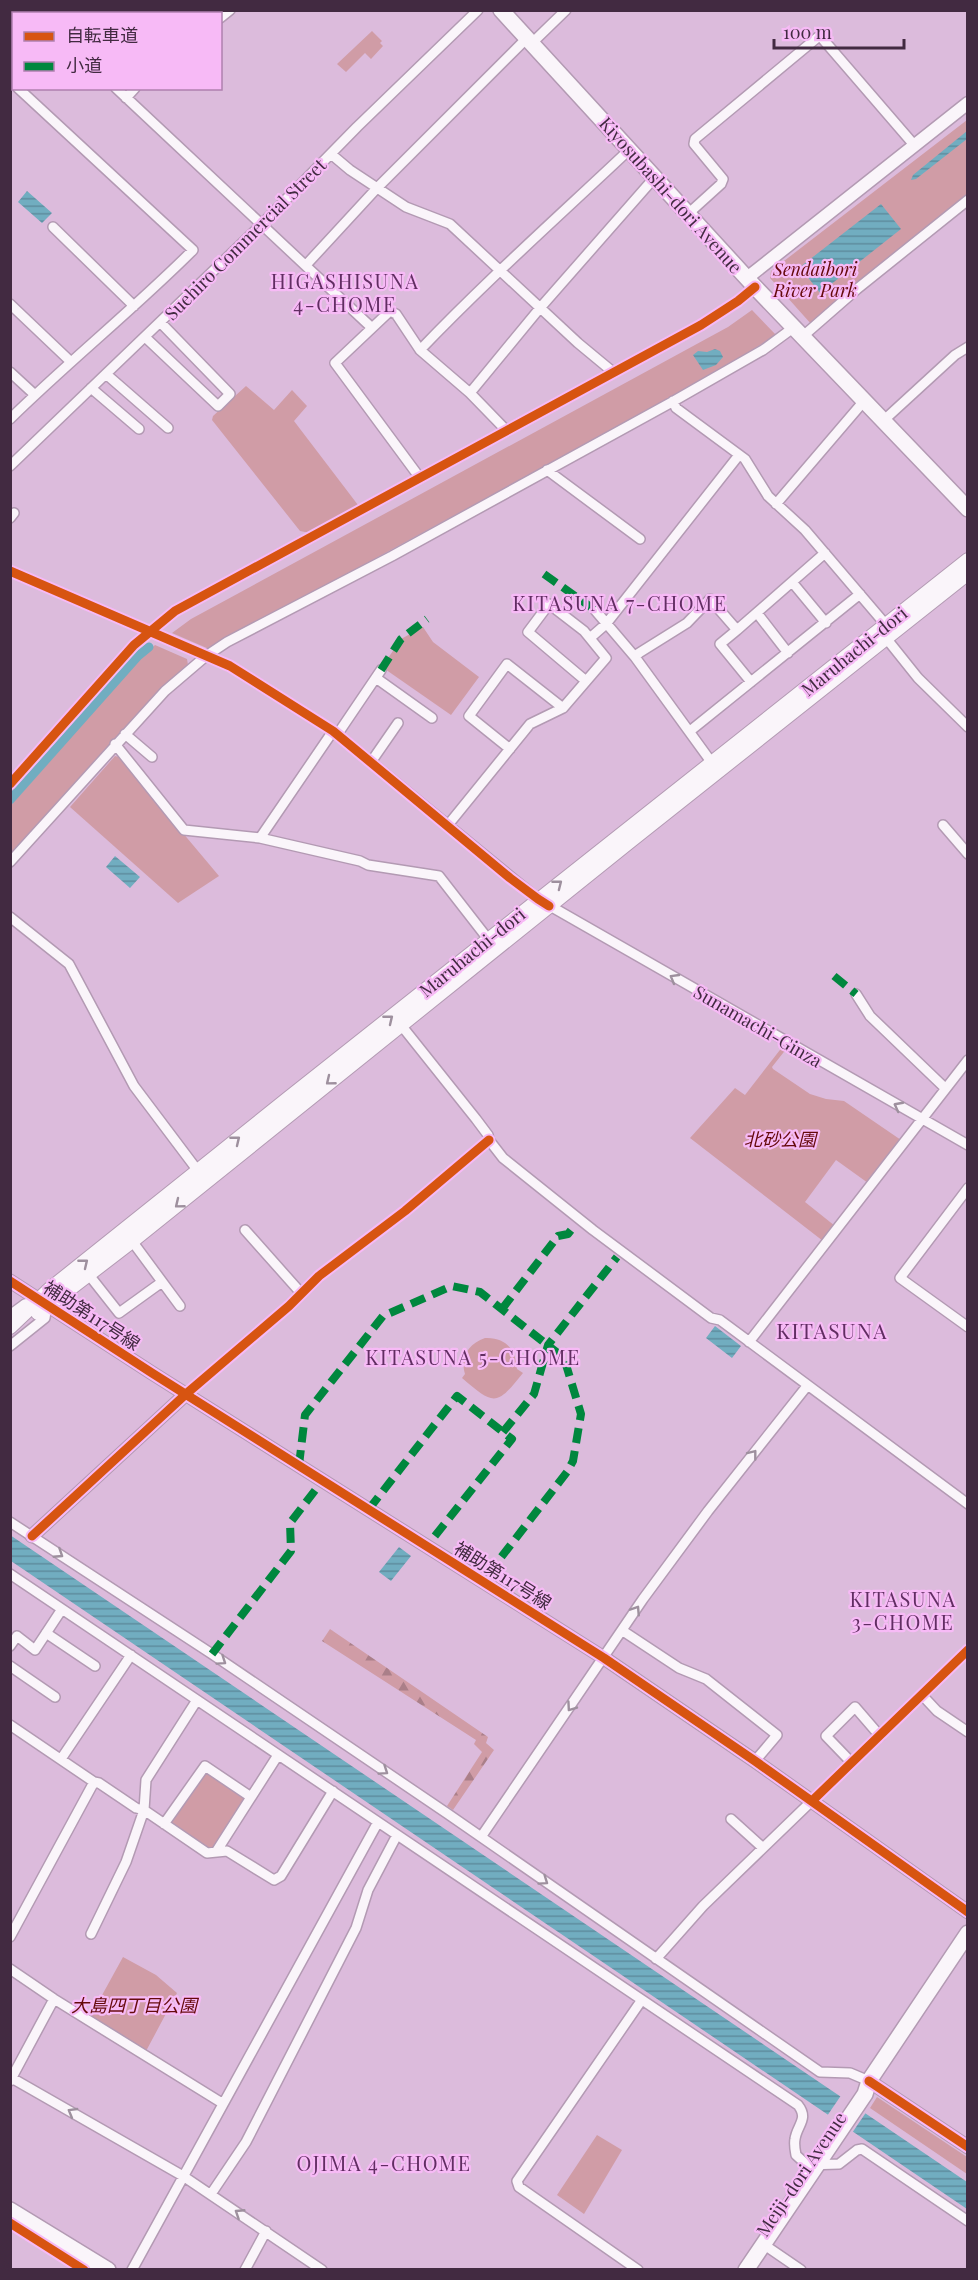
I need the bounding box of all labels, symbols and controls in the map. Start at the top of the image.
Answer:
legend [12,12,222,90]
scale bar [774,12,904,50]
text: 100 m [783,20,832,44]
text: 自転車道 [66,23,138,47]
text: 小道 [66,53,102,77]
street label: Kiyosubashi-dori Avenue [594,112,748,278]
street label: Suehiro Commercial Street [159,153,331,325]
park label: Sendaibori River Park [772,257,858,302]
district label: HIGASHISUNA 4-CHOME [271,267,419,317]
district label: KITASUNA 7-CHOME [513,589,727,616]
street label: Maruhachi-dori [796,601,912,701]
one-way arrow [551,880,562,891]
street label: Maruhachi-dori [414,902,530,1002]
one-way arrow [670,974,680,985]
street label: Sunamachi-Ginza [689,980,827,1073]
one-way arrow [382,1015,393,1026]
one-way arrow [326,1073,337,1084]
one-way arrow [894,1102,904,1113]
park label: 北砂公園 [744,1127,819,1151]
one-way arrow [229,1137,240,1148]
one-way arrow [175,1196,186,1207]
one-way arrow [78,1259,89,1270]
street label: 補助第117号線 [39,1275,145,1355]
district label: KITASUNA [776,1316,888,1344]
district label: KITASUNA 5-CHOME [365,1343,581,1370]
one-way arrow [746,1450,757,1461]
street label: 補助第117号線 [450,1536,556,1614]
one-way arrow [53,1547,64,1558]
district label: KITASUNA 3-CHOME [850,1585,957,1635]
one-way arrow [629,1606,640,1617]
one-way arrow [216,1654,227,1665]
one-way arrow [567,1700,578,1711]
one-way arrow [377,1764,388,1775]
one-way arrow [538,1874,549,1885]
park label: 大島四丁目公園 [71,1993,200,2017]
street label: Meiji-dori Avenue [750,2107,852,2241]
one-way arrow [68,2108,78,2120]
district label: OJIMA 4-CHOME [297,2149,471,2176]
one-way arrow [234,2209,245,2220]

